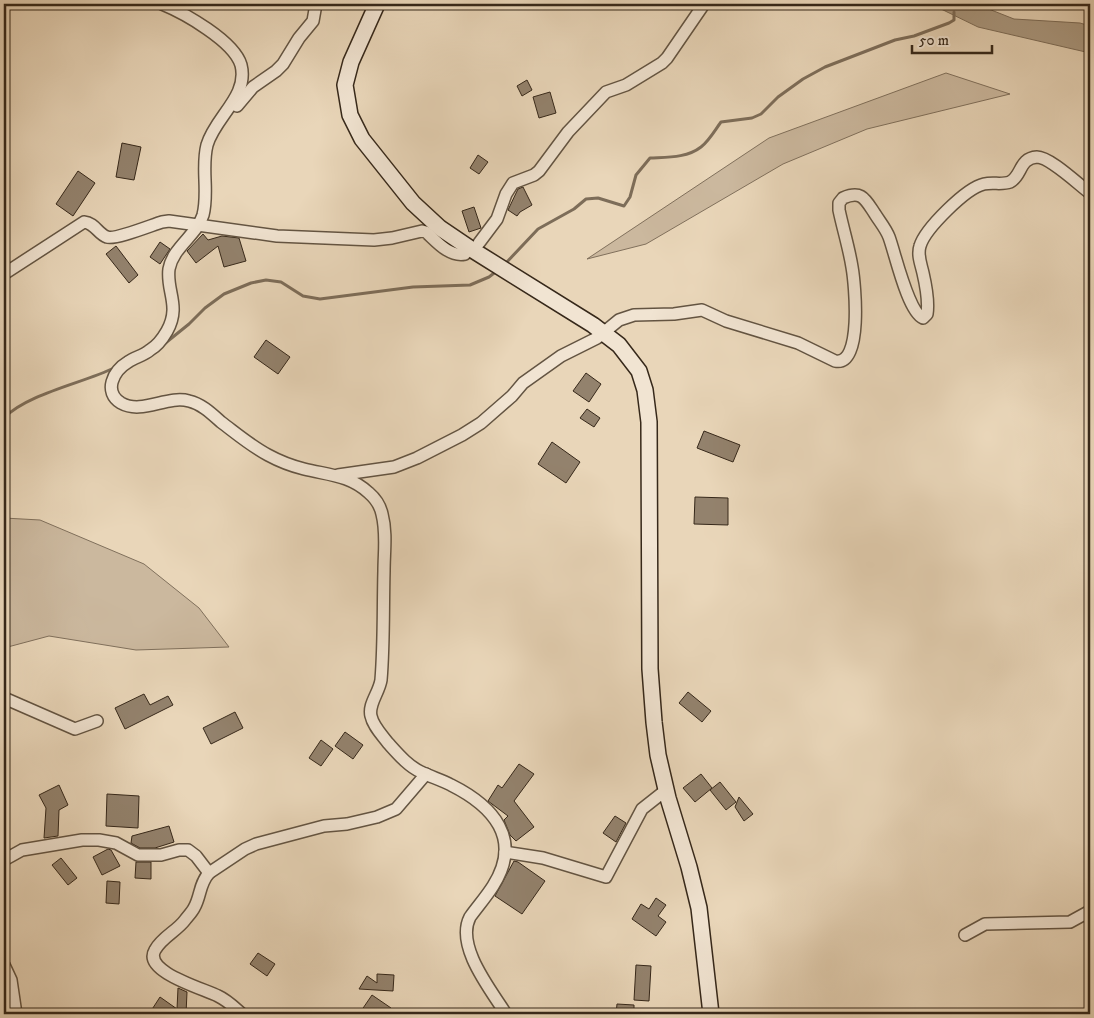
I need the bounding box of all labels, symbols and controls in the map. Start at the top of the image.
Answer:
scale bar [912,22,992,54]
text: 50 m [919,31,949,50]

